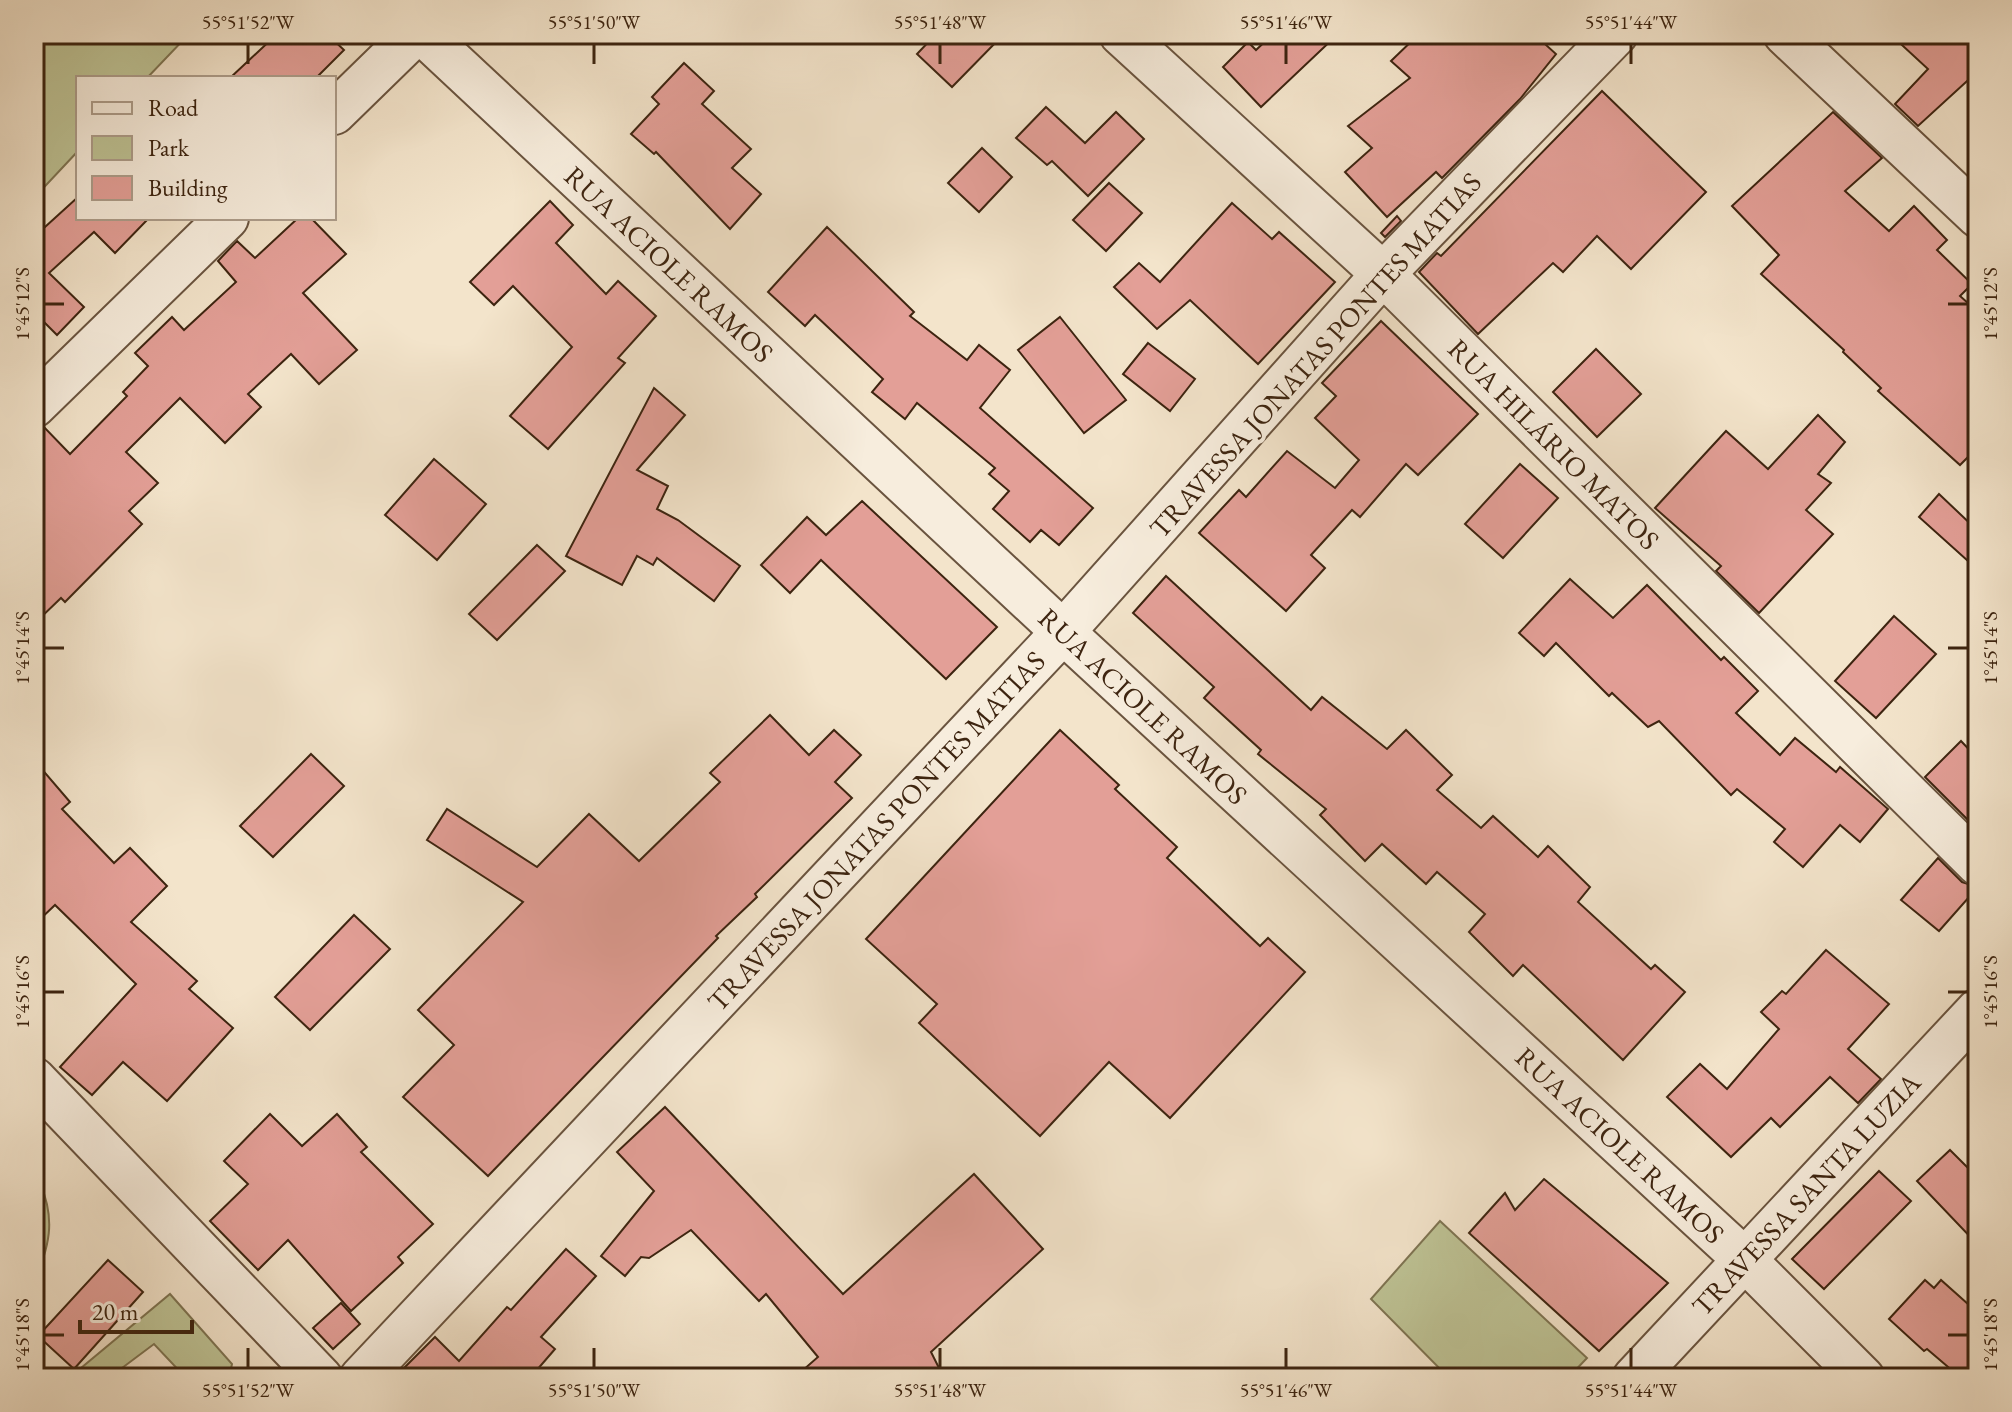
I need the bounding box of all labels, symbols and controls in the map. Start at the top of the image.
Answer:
text: 55°51'52"W [202,9,295,35]
text: 55°51'50"W [548,9,641,35]
text: 55°51'48"W [894,9,987,35]
text: 55°51'46"W [1240,9,1333,35]
text: 55°51'44"W [1585,9,1678,35]
legend [76,76,336,220]
text: Road [148,92,199,123]
text: Park [148,132,190,163]
street label: RUA ACIOLE RAMOS [557,158,781,370]
street label: TRAVESSA JONATAS PONTES MATIAS [1141,165,1489,545]
text: Building [148,172,228,203]
text: 1°45'12"S [9,267,35,341]
text: 1°45'12"S [1977,267,2003,341]
street label: RUA HILÁRIO MATOS [1441,331,1667,557]
street label: RUA ACIOLE RAMOS [1031,600,1255,812]
text: 1°45'14"S [9,611,35,685]
text: 1°45'14"S [1977,611,2003,685]
street label: TRAVESSA JONATAS PONTES MATIAS [699,643,1053,1019]
text: 1°45'16"S [9,955,35,1029]
text: 1°45'16"S [1977,955,2003,1029]
street label: RUA ACIOLE RAMOS [1508,1039,1732,1251]
street label: TRAVESSA SANTA LUZIA [1684,1064,1929,1323]
scale bar [80,1284,192,1334]
text: 20 m [92,1296,139,1327]
text: 1°45'18"S [9,1298,35,1372]
text: 1°45'18"S [1977,1298,2003,1372]
text: 55°51'52"W [202,1377,295,1403]
text: 55°51'50"W [548,1377,641,1403]
text: 55°51'48"W [894,1377,987,1403]
text: 55°51'46"W [1240,1377,1333,1403]
text: 55°51'44"W [1585,1377,1678,1403]

